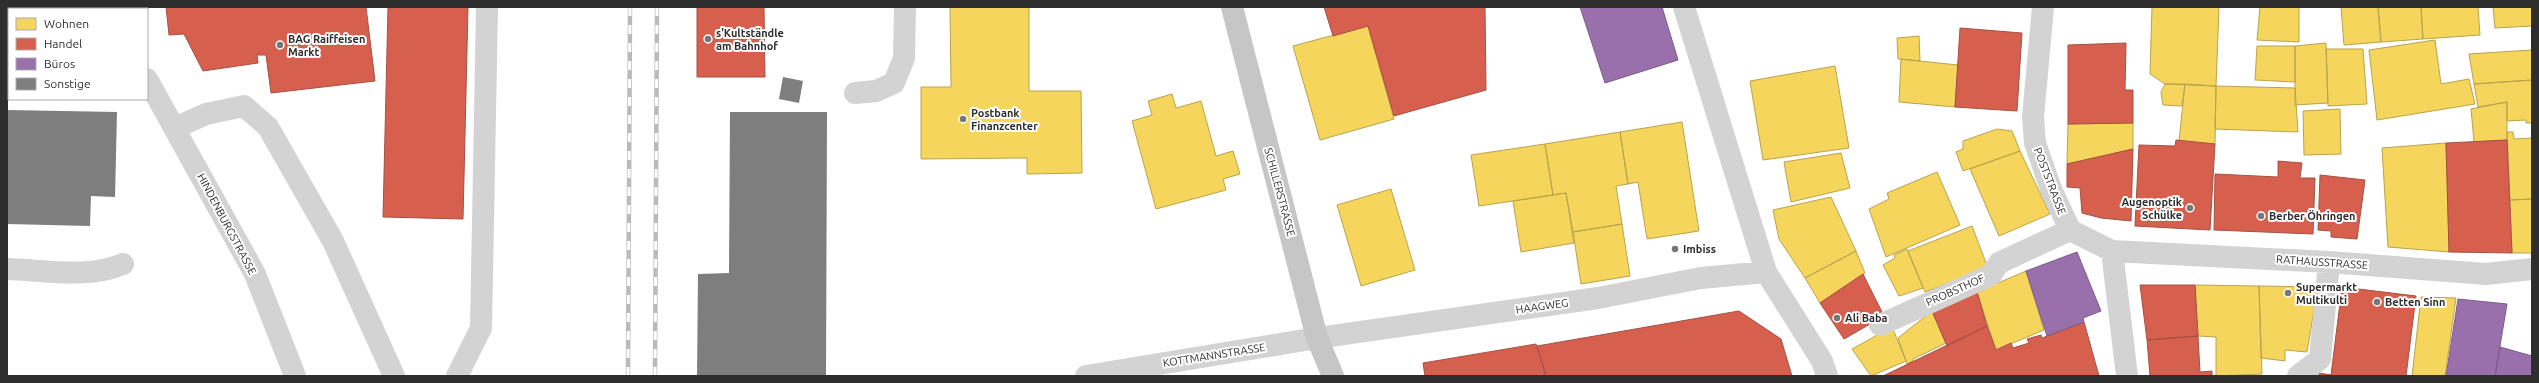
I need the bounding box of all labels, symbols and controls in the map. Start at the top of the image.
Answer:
legend [8,8,148,100]
text: Wohnen [44,17,89,30]
place label: s'Kultständle am Bahnhof [716,27,784,52]
place label: BAG Raiffeisen Markt [288,33,365,58]
marker: s'Kultständle am Bahnhof [703,34,713,44]
text: Handel [44,37,82,50]
marker: BAG Raiffeisen Markt [275,40,285,50]
text: Büros [44,57,75,70]
text: Sonstige [44,77,91,90]
place label: Postbank Finanzcenter [971,107,1038,132]
marker: Postbank Finanzcenter [958,114,968,124]
street label: SCHILLERSTRASSE [1262,146,1298,238]
street label: POSTSTRASSE [2032,146,2068,216]
street label: HINDENBURGSTRASSE [195,171,259,277]
place label: Augenoptik Schülke [2121,196,2183,221]
marker: Augenoptik Schülke [2185,203,2195,213]
place label: Berber Öhringen [2269,210,2356,222]
marker: Berber Öhringen [2256,211,2266,221]
place label: Imbiss [1683,243,1716,255]
marker: Imbiss [1670,244,1680,254]
street label: RATHAUSSTRASSE [2276,253,2368,271]
street label: PROBSTHOF [1924,272,1986,308]
place label: Supermarkt Multikulti [2296,281,2357,306]
marker: Supermarkt Multikulti [2283,288,2293,298]
street label: HAAGWEG [1515,296,1569,316]
place label: Betten Sinn [2385,296,2446,308]
marker: Betten Sinn [2372,297,2382,307]
place label: Ali Baba [1845,312,1888,324]
marker: Ali Baba [1832,313,1842,323]
street label: KOTTMANNSTRASSE [1162,341,1266,369]

